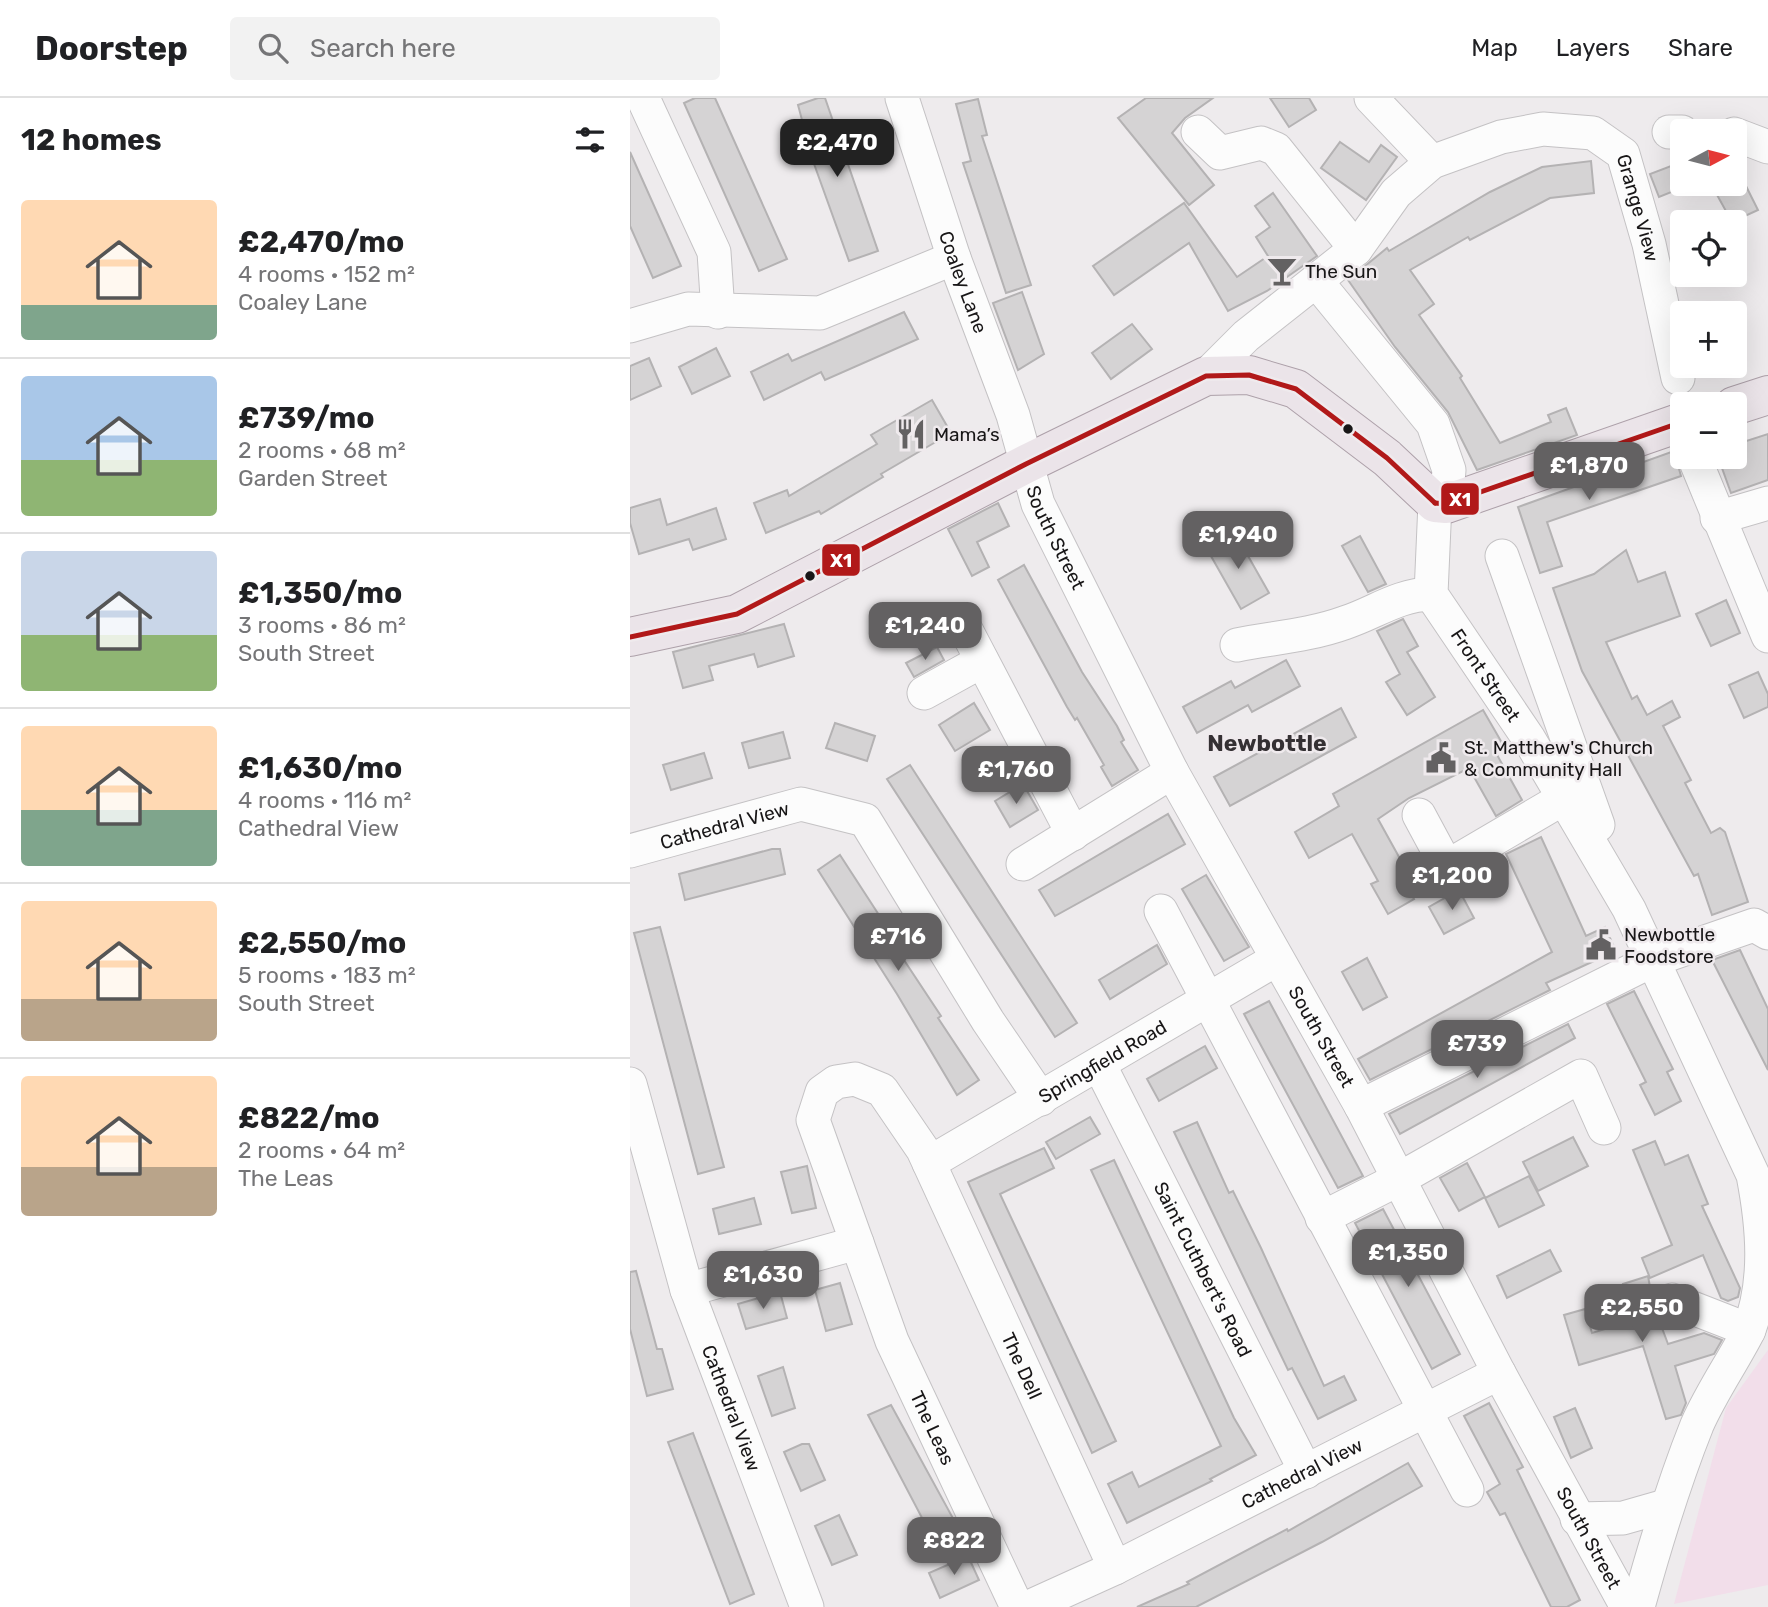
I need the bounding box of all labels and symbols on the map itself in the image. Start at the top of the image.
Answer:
north arrow [1670,119,1746,196]
pin: £2,470 [780,120,894,179]
street label: Grange View [1612,151,1664,264]
street label: Coaley Lane [934,228,993,336]
bar icon: The Sun [1265,254,1299,288]
place label: The Sun [1305,260,1377,283]
restaurant icon: Mama’s [894,417,928,451]
unlabelled marker [1341,422,1355,436]
place label: Mama’s [934,423,1000,446]
pin: £1,870 [1532,442,1646,502]
line badge: X1 [1440,482,1480,516]
street label: South Street [1022,483,1091,594]
text: X1 [1449,488,1471,511]
pin: £1,940 [1181,512,1295,571]
line badge: X1 [821,543,861,577]
text: X1 [830,549,852,572]
unlabelled marker [803,569,817,583]
pin: £1,240 [868,602,982,662]
street label: Front Street [1446,624,1526,726]
district label: Newbottle [1207,729,1327,757]
place label: St. Matthew's Church & Community Hall [1464,736,1653,781]
public building icon: St. Matthew's Church & Community Hall [1424,741,1458,775]
pin: £1,760 [959,746,1073,806]
street label: Cathedral View [657,796,792,854]
pin: £1,200 [1395,852,1509,912]
pin: £716 [857,914,939,973]
place label: Newbottle Foodstore [1624,923,1715,968]
public building icon: Newbottle Foodstore [1584,928,1618,962]
street label: South Street [1284,982,1360,1092]
street label: Springfield Road [1034,1015,1171,1108]
pin: £739 [1436,1020,1518,1080]
street label: Saint Cuthbert's Road [1149,1178,1257,1361]
pin: £1,350 [1351,1230,1465,1289]
pin: £1,630 [706,1252,820,1311]
pin: £2,550 [1585,1284,1699,1344]
street label: The Dell [997,1329,1047,1402]
street label: Cathedral View [697,1342,766,1474]
street label: The Leas [906,1387,960,1468]
street label: Cathedral View [1237,1433,1366,1513]
street label: South Street [1552,1483,1626,1593]
pin: £822 [913,1518,995,1577]

